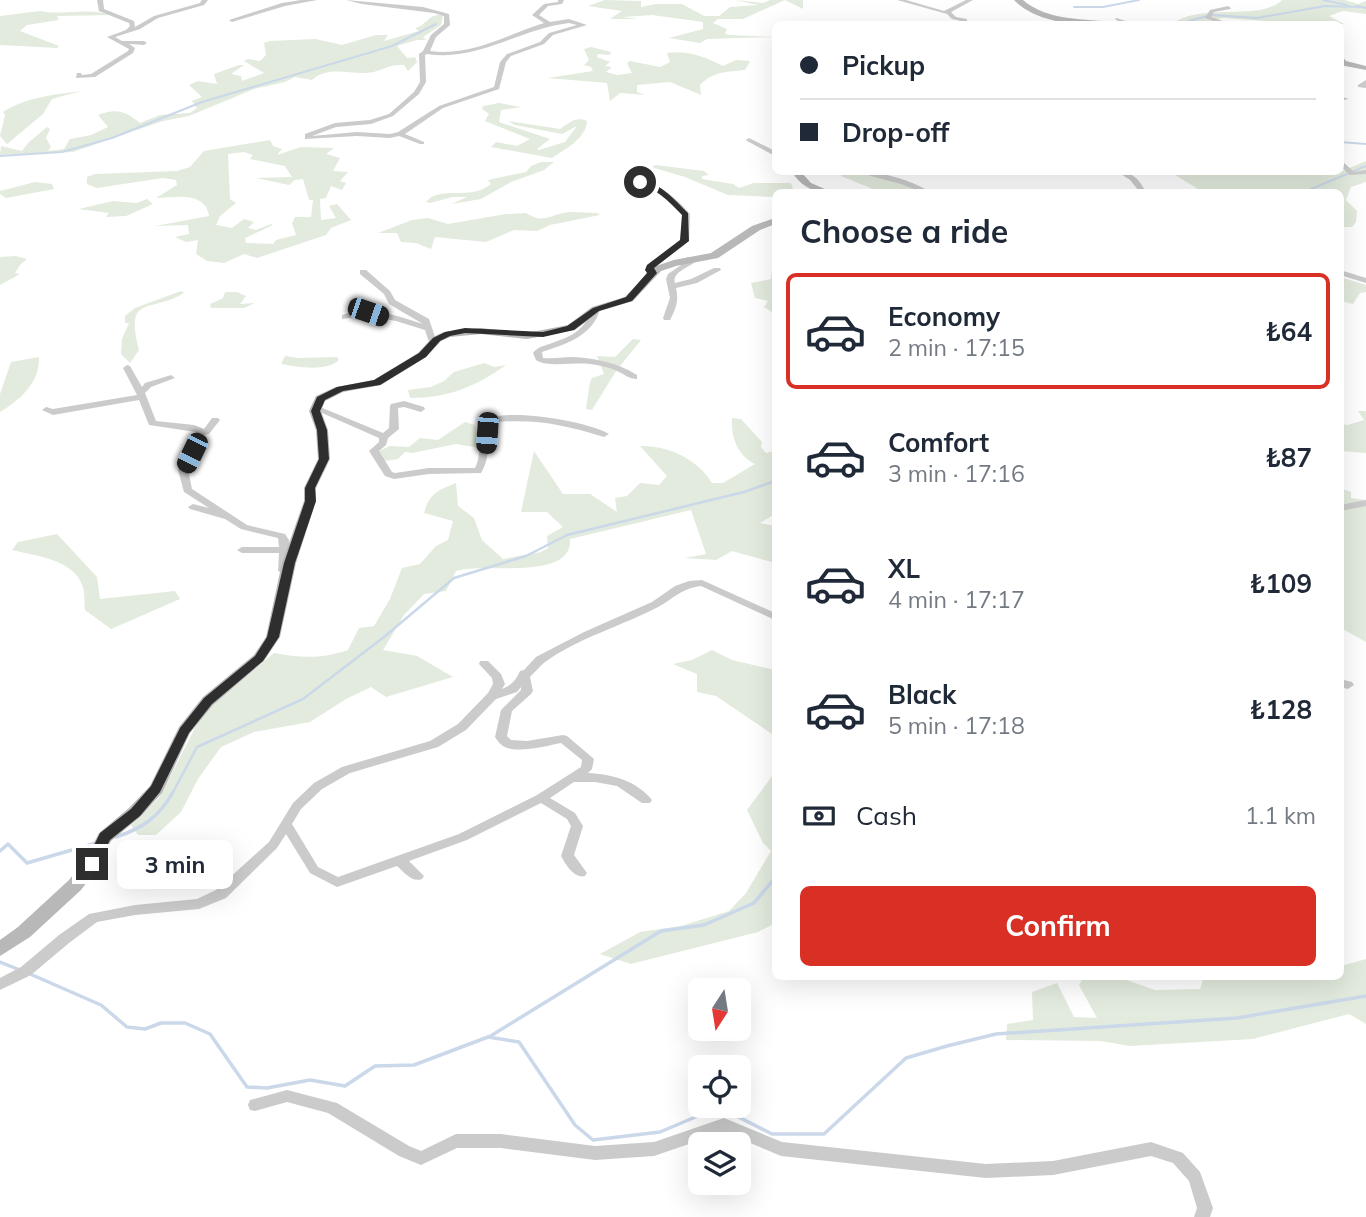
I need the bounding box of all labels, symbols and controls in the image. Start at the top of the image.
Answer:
text: Pickup [842,49,925,82]
text: Drop-off [842,116,949,149]
route start [624,166,656,198]
text: Choose a ride [800,211,1008,251]
car [345,295,392,329]
icon: car [804,300,867,363]
text: Economy [888,300,1000,333]
text: ₺64 [1265,315,1312,348]
text: 2 min · 17:15 [888,333,1025,362]
car [476,411,499,455]
icon: car [804,426,867,489]
text: Comfort [888,426,989,459]
car [174,430,211,476]
text: ₺87 [1265,441,1312,474]
text: 3 min · 17:16 [888,459,1025,488]
icon: car [804,552,867,615]
text: XL [888,552,920,585]
text: ₺109 [1250,567,1312,600]
text: 4 min · 17:17 [888,585,1025,614]
icon: car [804,678,867,741]
text: Black [888,678,956,711]
text: ₺128 [1250,693,1312,726]
text: 5 min · 17:18 [888,711,1025,740]
icon: cash [800,797,838,835]
text: Cash [856,799,917,832]
text: 1.1 km [1245,801,1316,830]
callout: 3 min [116,840,232,888]
route end [76,848,108,880]
text: 3 min [145,850,205,879]
button: Confirm [800,886,1316,966]
north arrow [688,978,751,1041]
map controls [688,978,751,1195]
button: locate [688,1055,751,1118]
button: layers [688,1132,751,1195]

